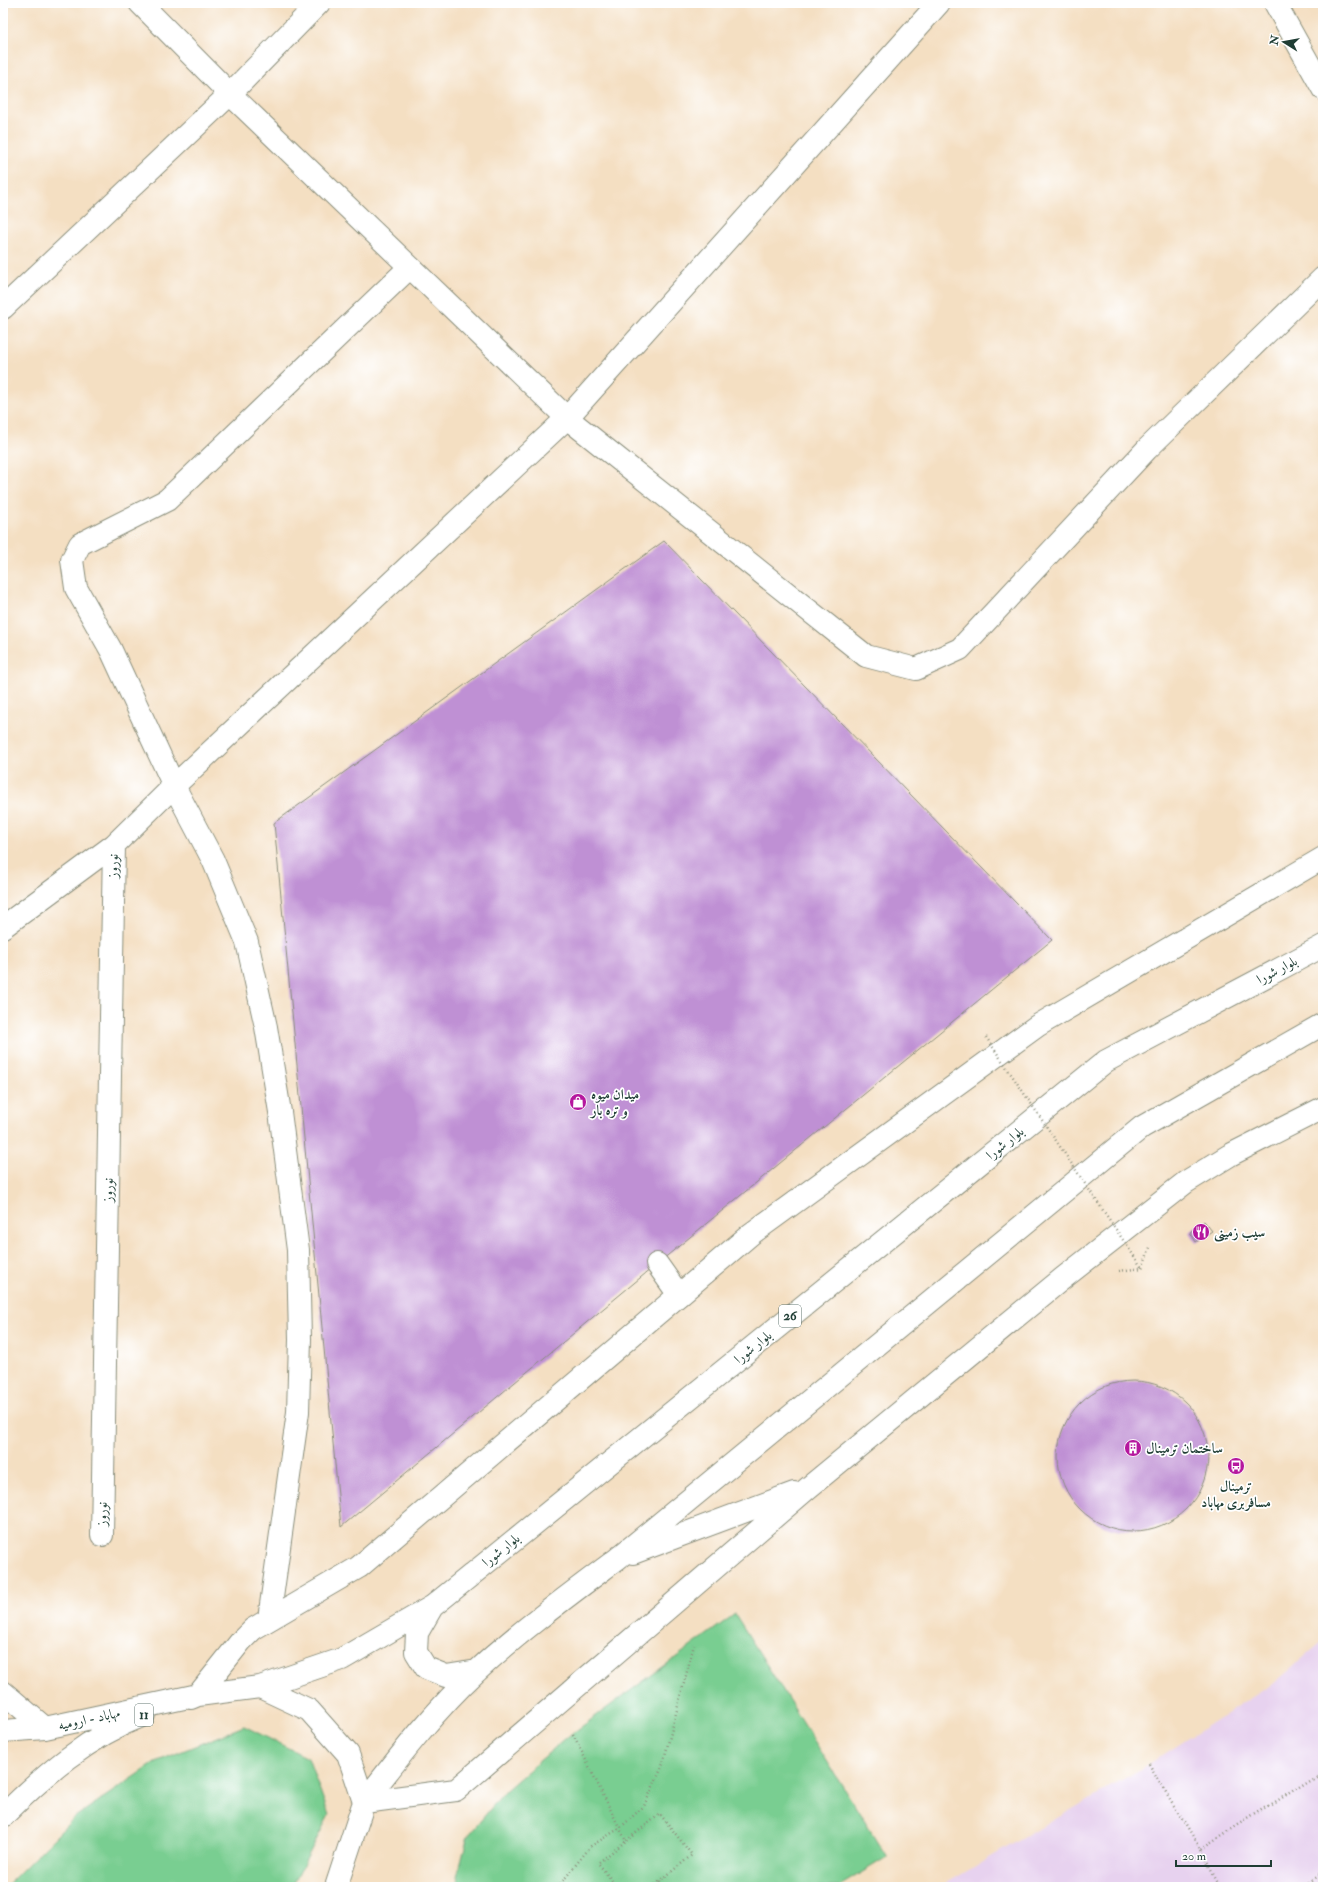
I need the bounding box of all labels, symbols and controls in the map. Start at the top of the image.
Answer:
north arrow [1264,22,1304,62]
text: N [1267,33,1282,47]
street label: نوروز [104,853,122,880]
street label: بلوار شورا [1254,952,1301,988]
place label: میدان میوه و تره بار [589,1086,639,1119]
shop icon: میدان میوه و تره بار [568,1092,588,1112]
street label: بلوار شورا [983,1122,1028,1163]
street label: نوروز [99,1177,117,1204]
restaurant icon: سیب زمینی [1191,1222,1211,1242]
place label: سیب زمینی [1214,1224,1265,1242]
road number: 26 [779,1305,801,1327]
street label: بلوار شورا [731,1326,776,1367]
building icon: ساختمان ترمینال [1123,1438,1143,1458]
place label: ساختمان ترمینال [1146,1440,1223,1457]
bus stop icon: ترمینال مسافربری مهاباد [1226,1456,1246,1476]
place label: ترمینال مسافربری مهاباد [1201,1478,1271,1512]
street label: نوروز [93,1501,111,1528]
street label: بلوار شورا [479,1529,524,1570]
street label: مهاباد - ارومیه [56,1704,122,1735]
road number: 11 [135,1704,153,1726]
scale bar [1176,1842,1271,1868]
text: 20 m [1182,1849,1207,1864]

